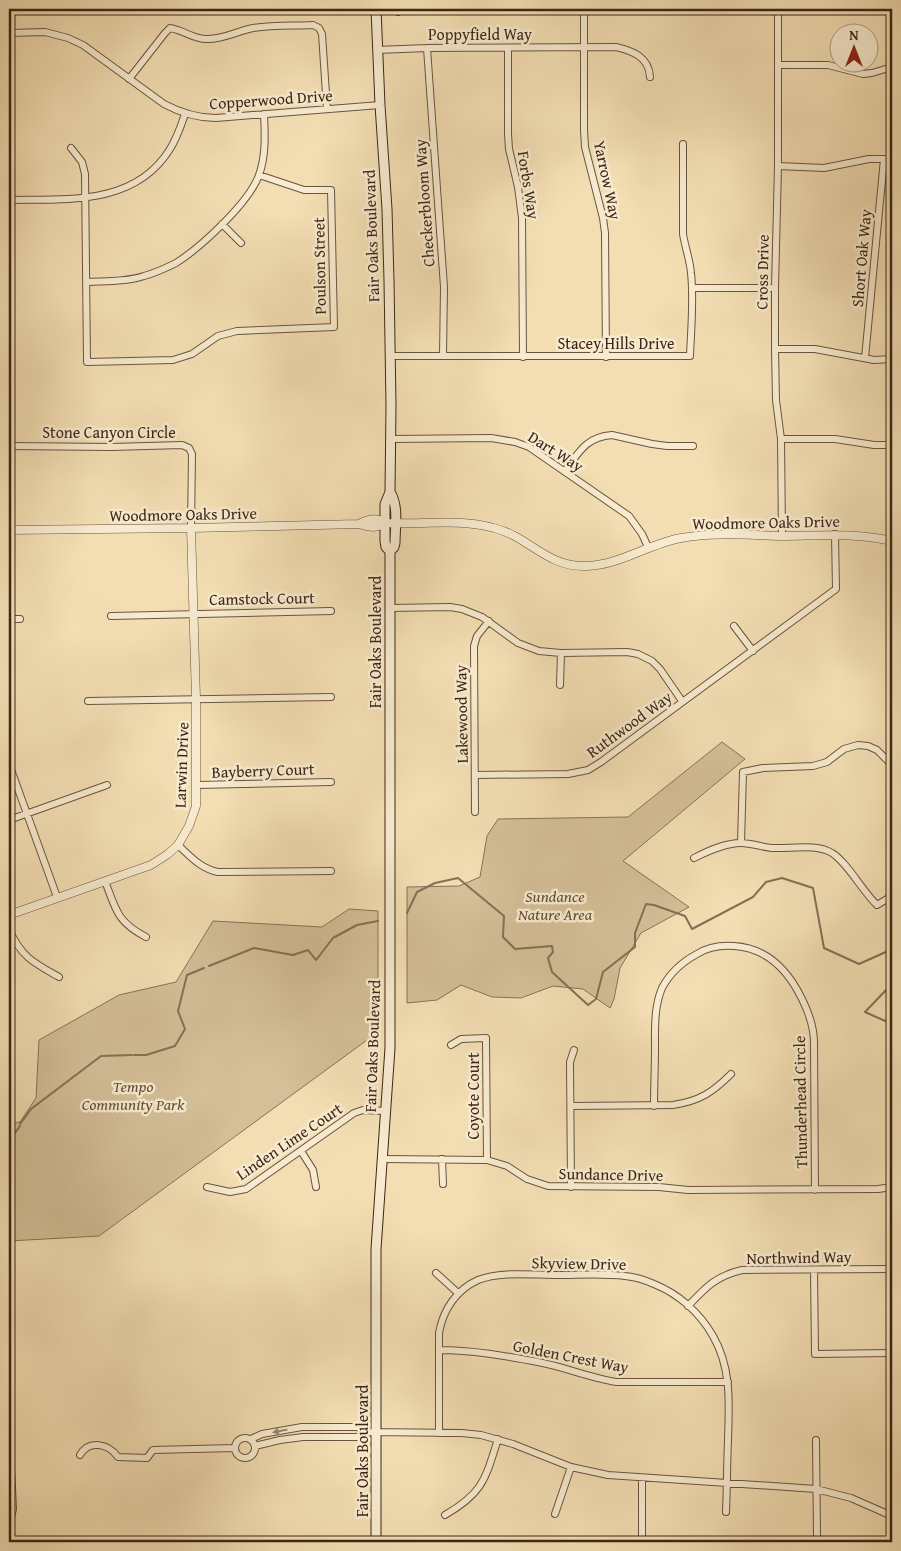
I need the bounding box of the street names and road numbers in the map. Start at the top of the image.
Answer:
street label: Poppyfield Way [428,22,532,46]
street label: Copperwood Drive [208,83,334,115]
street label: Checkerbloom Way [408,138,440,268]
street label: Yarrow Way [588,138,628,222]
street label: Forbs Way [512,149,546,221]
street label: Fair Oaks Boulevard [357,169,385,303]
street label: Short Oak Way [845,208,877,308]
street label: Poulson Street [306,217,332,315]
street label: Cross Drive [749,234,775,310]
street label: Stacey Hills Drive [558,331,674,355]
street label: Stone Canyon Circle [42,420,176,444]
street label: Dart Way [524,425,588,478]
street label: Woodmore Oaks Drive [109,501,257,527]
street label: Woodmore Oaks Drive [692,509,840,535]
street label: Fair Oaks Boulevard [363,575,387,708]
street label: Camstock Court [209,585,315,611]
street label: Lakewood Way [448,664,474,764]
street label: Ruthwood Way [581,685,677,763]
street label: Larwin Drive [168,721,194,809]
street label: Bayberry Court [211,756,315,784]
street label: Fair Oaks Boulevard [358,979,386,1113]
street label: Thunderhead Circle [787,1035,813,1169]
street label: Coyote Court [461,1052,485,1140]
street label: Linden Lime Court [231,1096,347,1186]
street label: Sundance Drive [559,1161,663,1187]
street label: Northwind Way [746,1244,852,1270]
street label: Skyview Drive [531,1250,627,1276]
street label: Golden Crest Way [511,1333,631,1379]
street label: Fair Oaks Boulevard [350,1384,374,1517]

